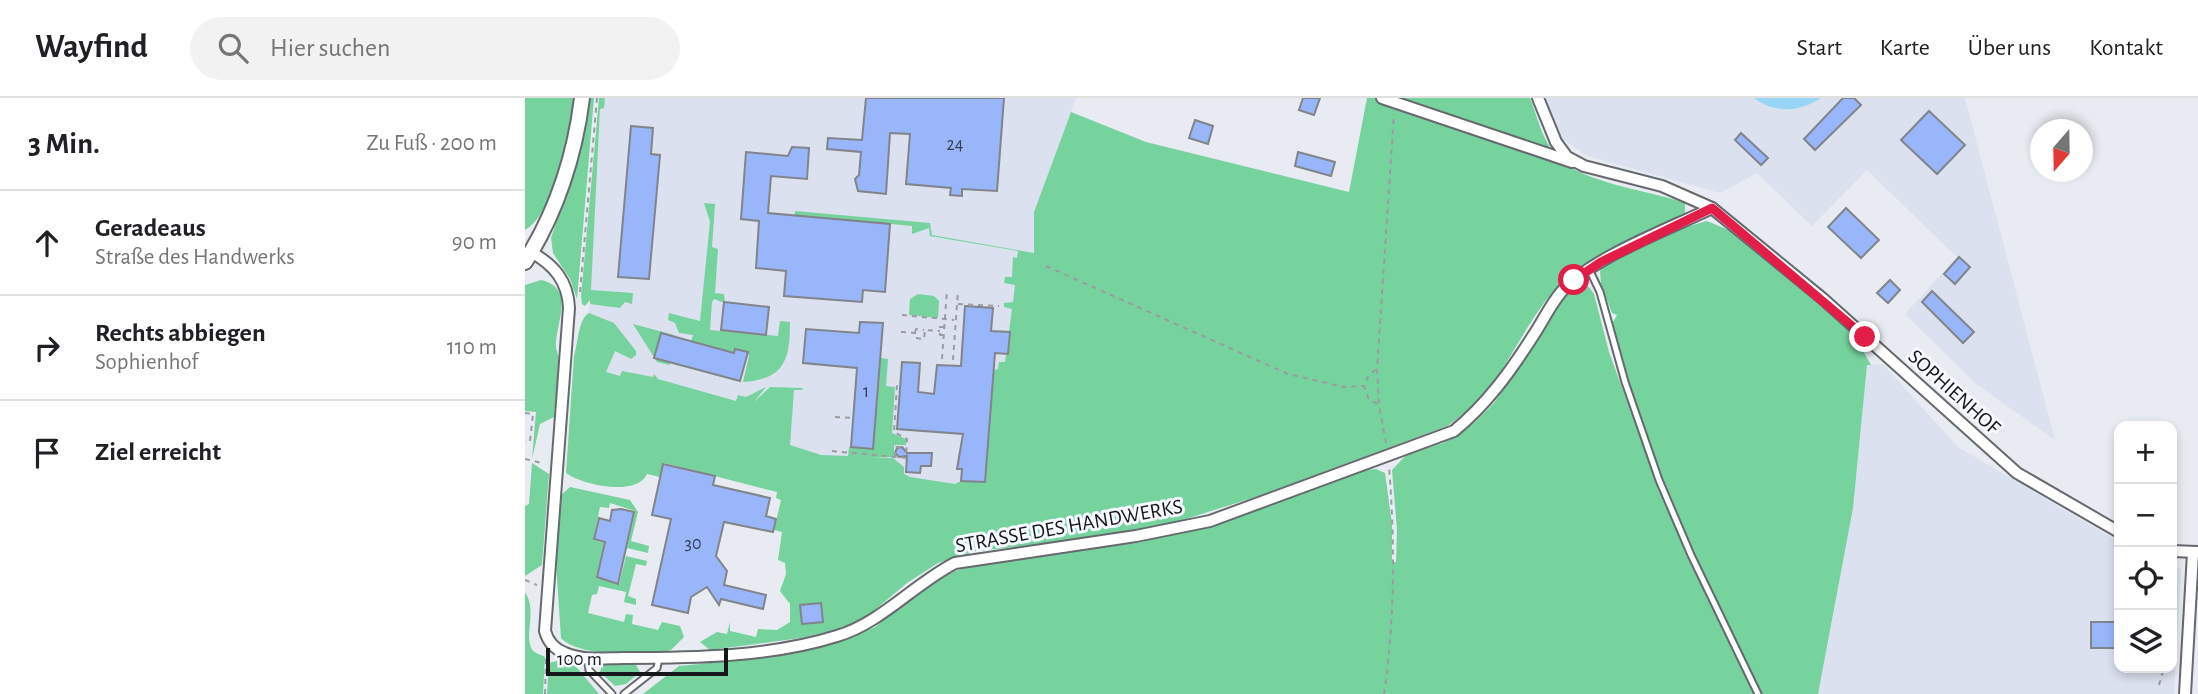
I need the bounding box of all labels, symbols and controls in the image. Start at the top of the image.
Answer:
search box [190,17,680,80]
icon: search [214,29,252,67]
text: Wayfind [35,31,148,64]
text: Hier suchen [270,35,390,61]
text: Start [1797,36,1842,60]
text: Karte [1880,36,1930,60]
text: Über uns [1968,36,2051,60]
text: Kontakt [2089,36,2163,60]
north arrow [2030,119,2093,182]
text: 3 Min. [28,129,100,159]
text: Zu Fuß · 200 m [367,132,497,155]
house number: 24 [947,136,964,154]
text: Geradeaus [95,215,206,241]
icon: ahead [28,224,66,262]
text: 90 m [452,231,497,254]
text: Straße des Handwerks [95,246,295,269]
route start [1558,264,1589,295]
text: Rechts abbiegen [95,320,266,346]
route end [1849,321,1880,352]
icon: right [28,329,66,367]
text: 110 m [447,336,497,359]
street label: SOPHIENHOF [1904,346,2004,439]
text: Sophienhof [95,351,198,374]
house number: 1 [863,383,869,401]
map controls [2114,421,2177,673]
button: + [2114,421,2177,484]
icon: arrive [28,434,66,472]
text: Ziel erreicht [95,439,221,465]
button: − [2114,484,2177,547]
street label: STRASSE DES HANDWERKS [954,496,1184,556]
house number: 30 [685,535,701,553]
button: locate [2114,547,2177,610]
button: layers [2114,610,2177,673]
scale bar [546,645,728,677]
text: 100 m [557,650,602,669]

